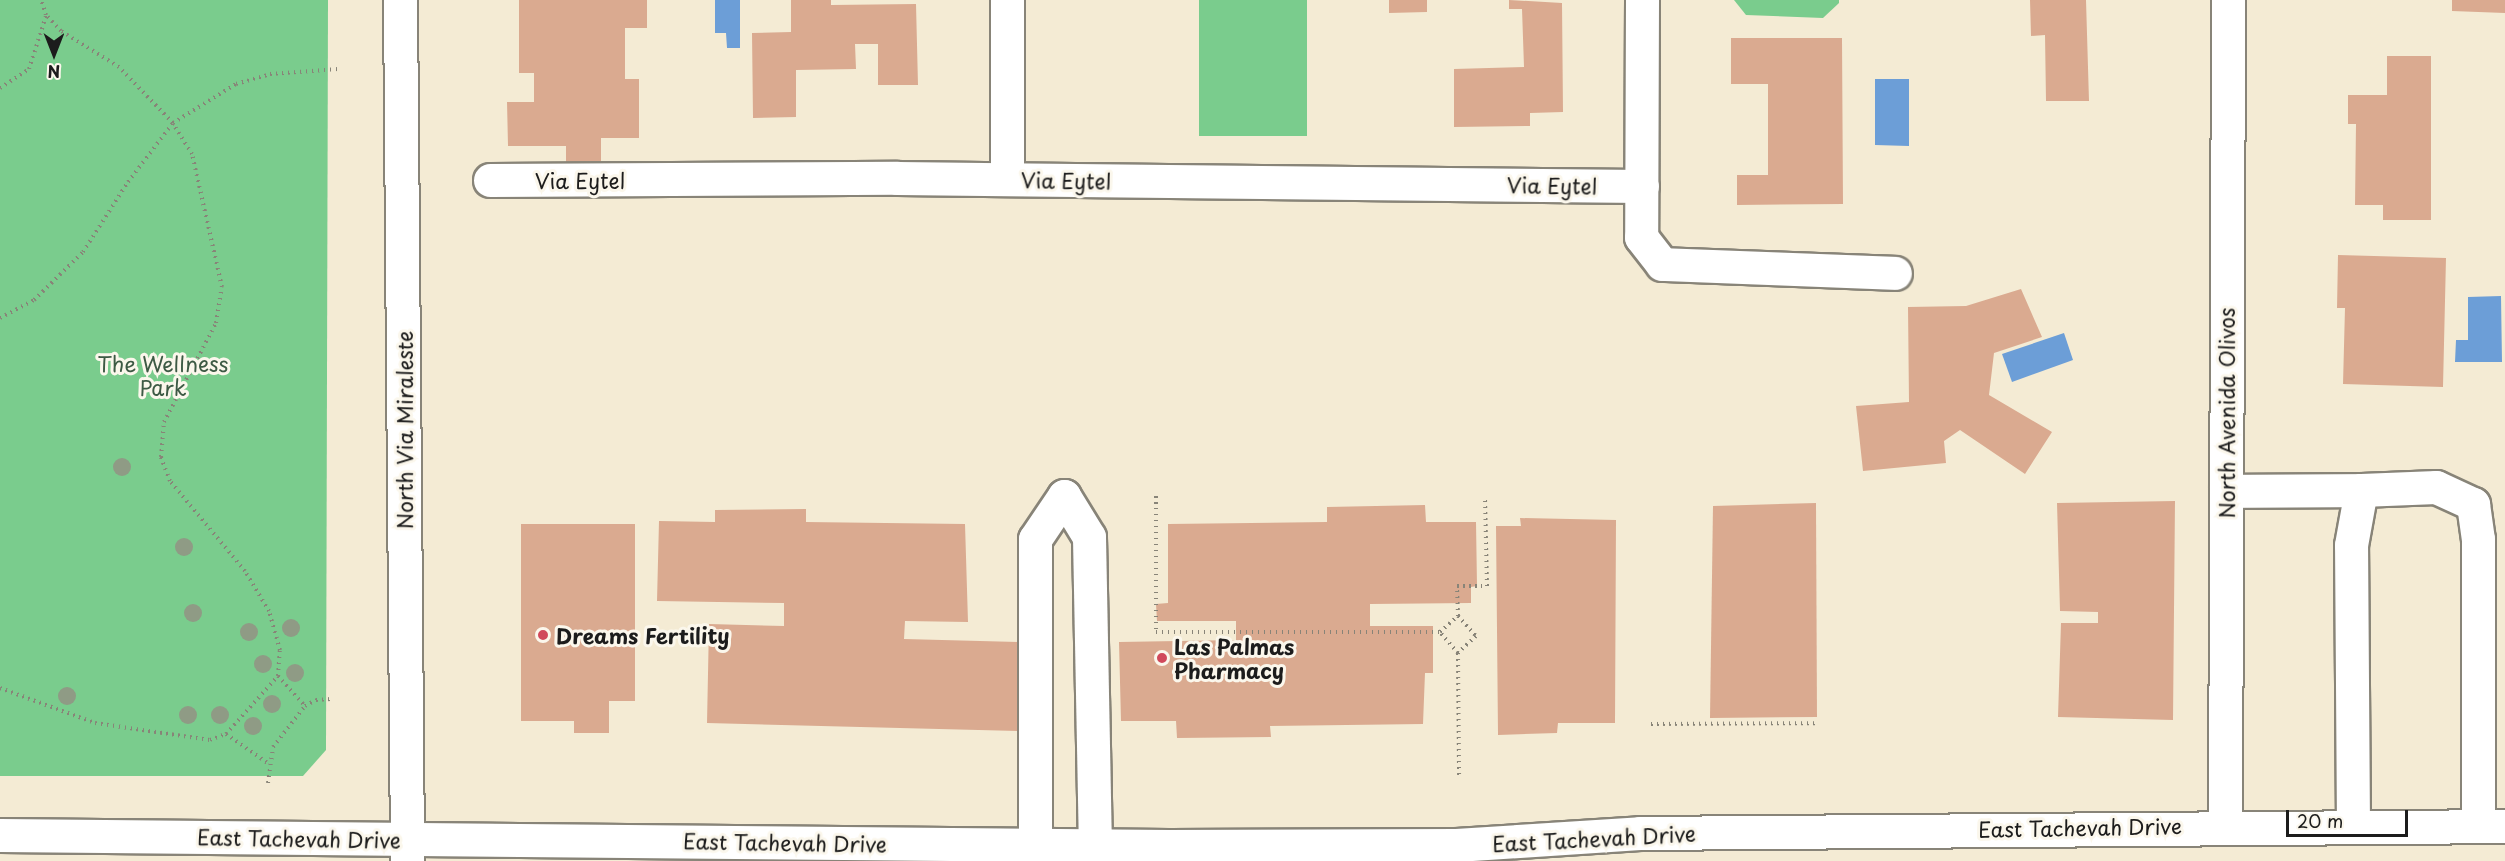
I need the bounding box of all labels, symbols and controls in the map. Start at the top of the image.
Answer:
north arrow [24,24,84,84]
text: N [48,60,60,84]
street label: Via Eytel [535,167,625,193]
street label: Via Eytel [1021,167,1111,193]
street label: Via Eytel [1507,172,1597,198]
street label: North Avenida Olivos [2213,307,2239,519]
street label: North Via Miraleste [391,331,417,529]
park label: The Wellness Park [98,350,228,400]
place label: Dreams Fertility [556,622,729,648]
marker: Dreams Fertility [534,626,552,644]
place label: Las Palmas Pharmacy [1174,633,1295,683]
marker: Las Palmas Pharmacy [1155,651,1169,665]
scale bar [2289,798,2410,836]
text: 20 m [2297,807,2343,834]
street label: East Tachevah Drive [1977,813,2183,841]
street label: East Tachevah Drive [1491,820,1697,856]
street label: East Tachevah Drive [196,824,402,852]
street label: East Tachevah Drive [682,828,888,856]

